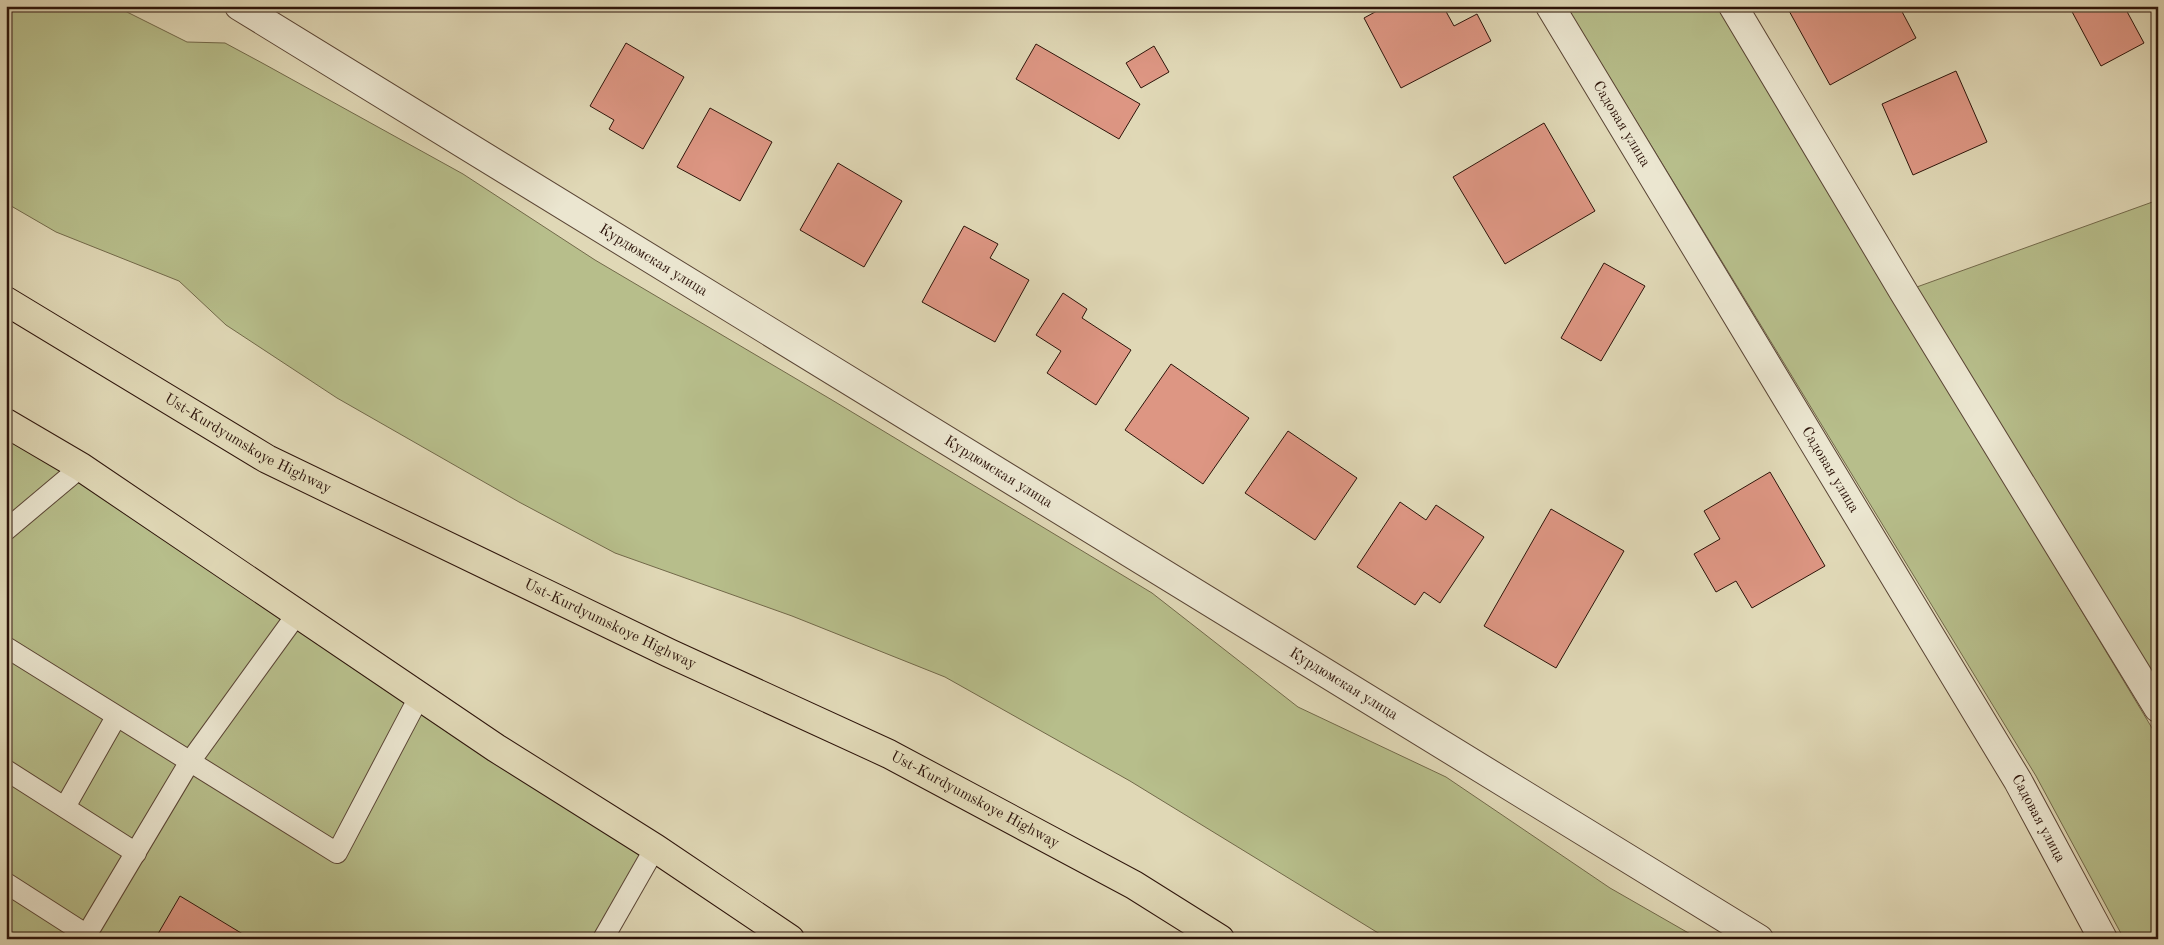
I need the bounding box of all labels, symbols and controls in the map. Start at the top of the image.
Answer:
street label: Садовая улица [1590,79,1653,170]
street label: Курдюмская улица [596,221,711,299]
street label: Ust-Kurdyumskoye Highway [162,391,334,496]
street label: Садовая улица [1799,424,1862,516]
street label: Курдюмская улица [942,433,1056,511]
street label: Ust-Kurdyumskoye Highway [522,577,699,672]
street label: Курдюмская улица [1287,645,1401,723]
street label: Ust-Kurdyumskoye Highway [888,749,1062,851]
street label: Садовая улица [2008,772,2068,865]

